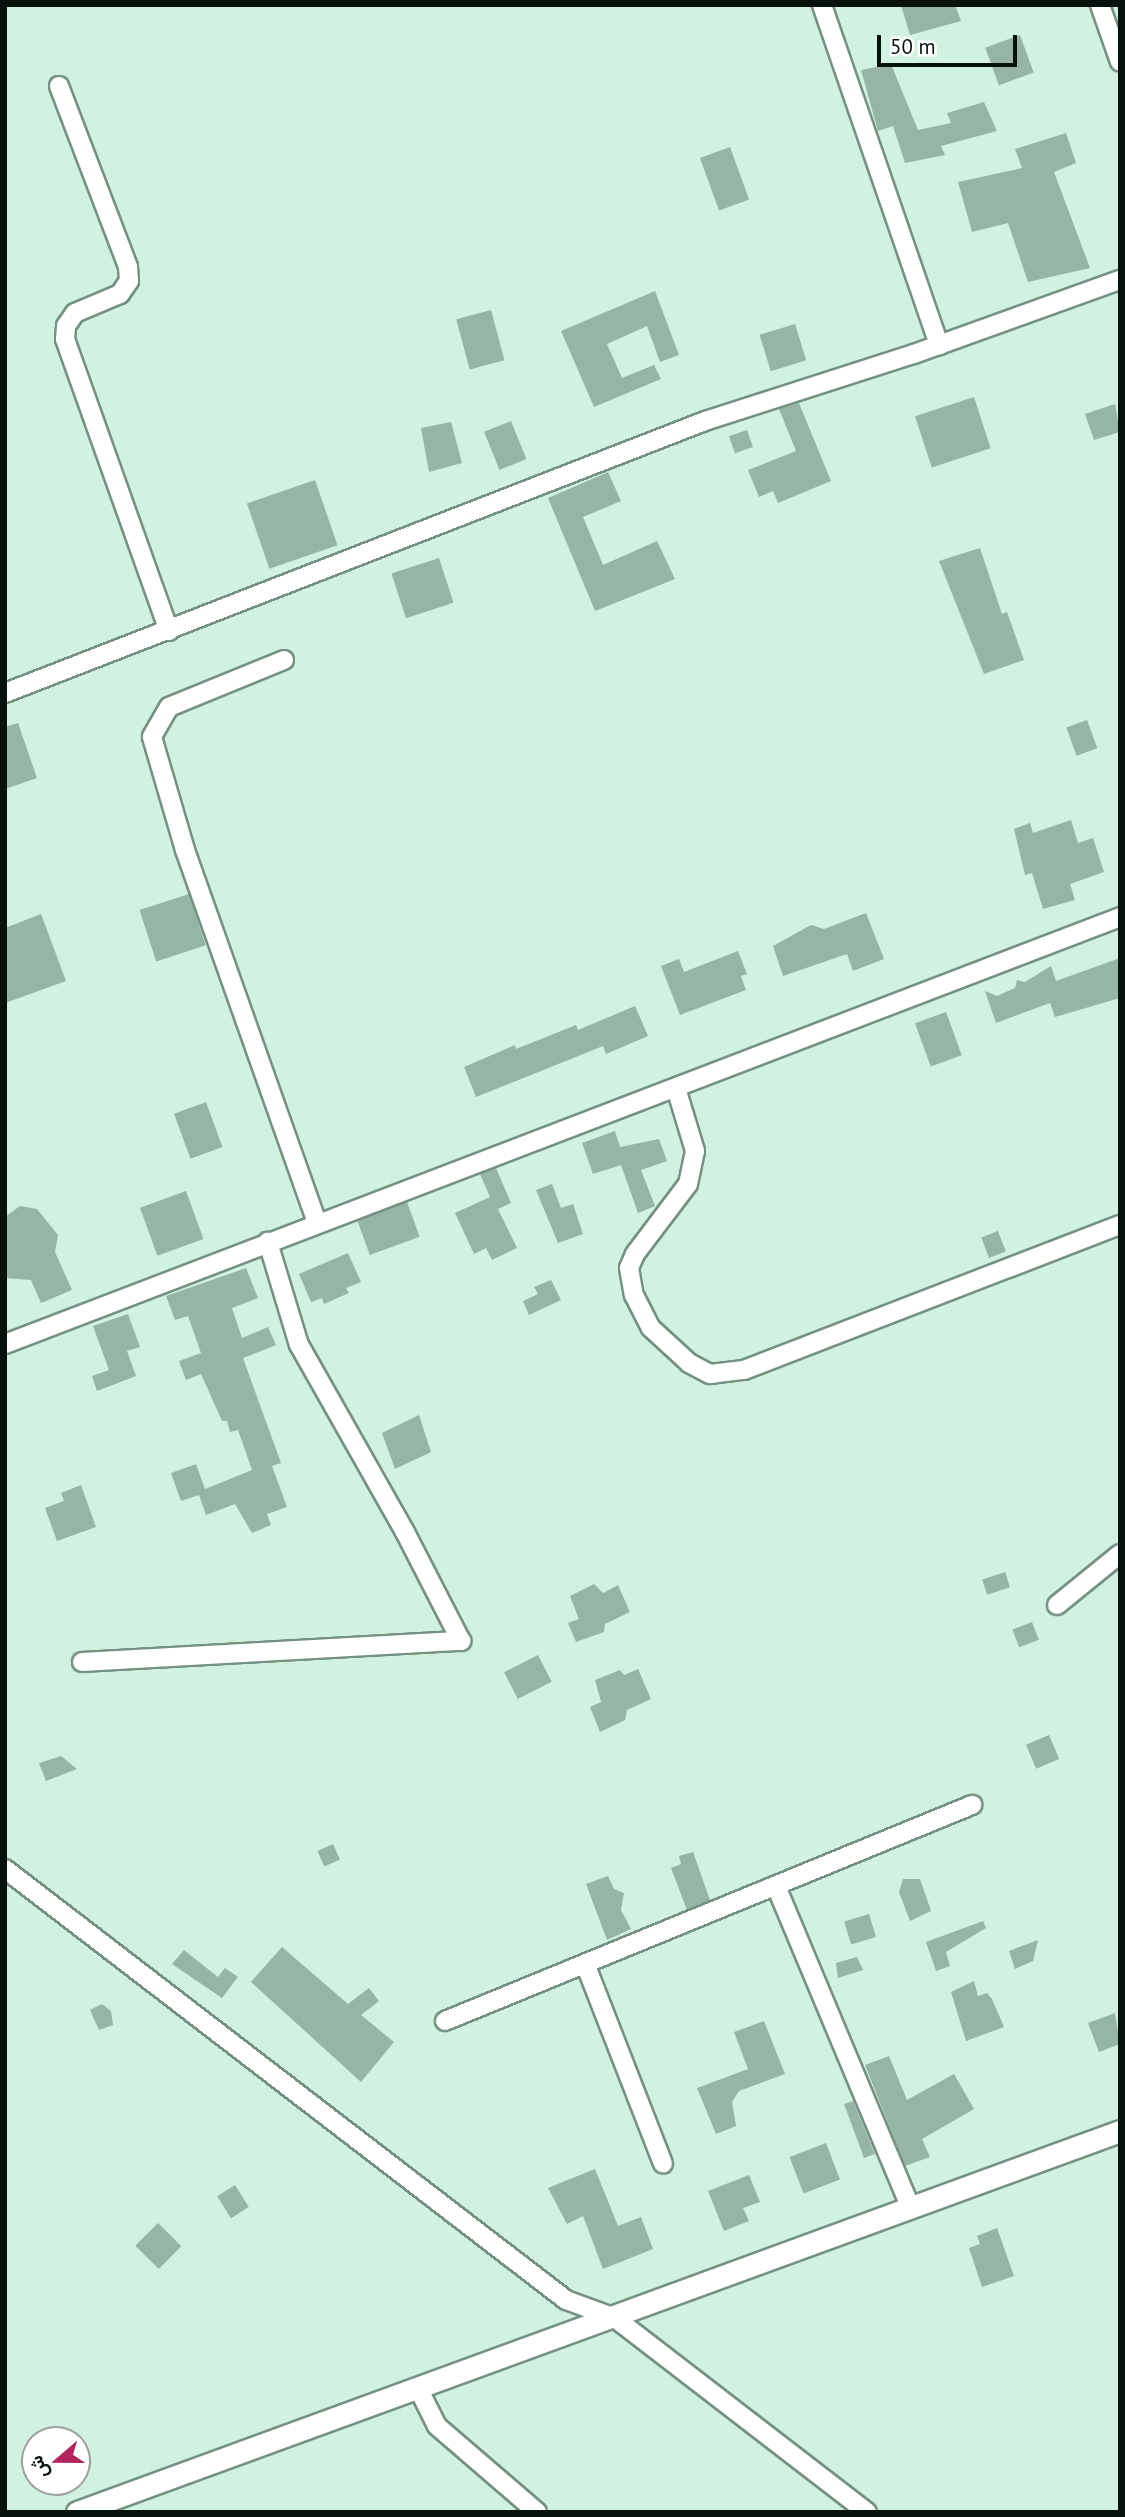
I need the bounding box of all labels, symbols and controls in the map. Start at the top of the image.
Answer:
scale bar [880,21,1020,65]
text: 50 m [890,33,936,60]
north arrow [21,2426,91,2496]
text: ش [23,2453,53,2482]

